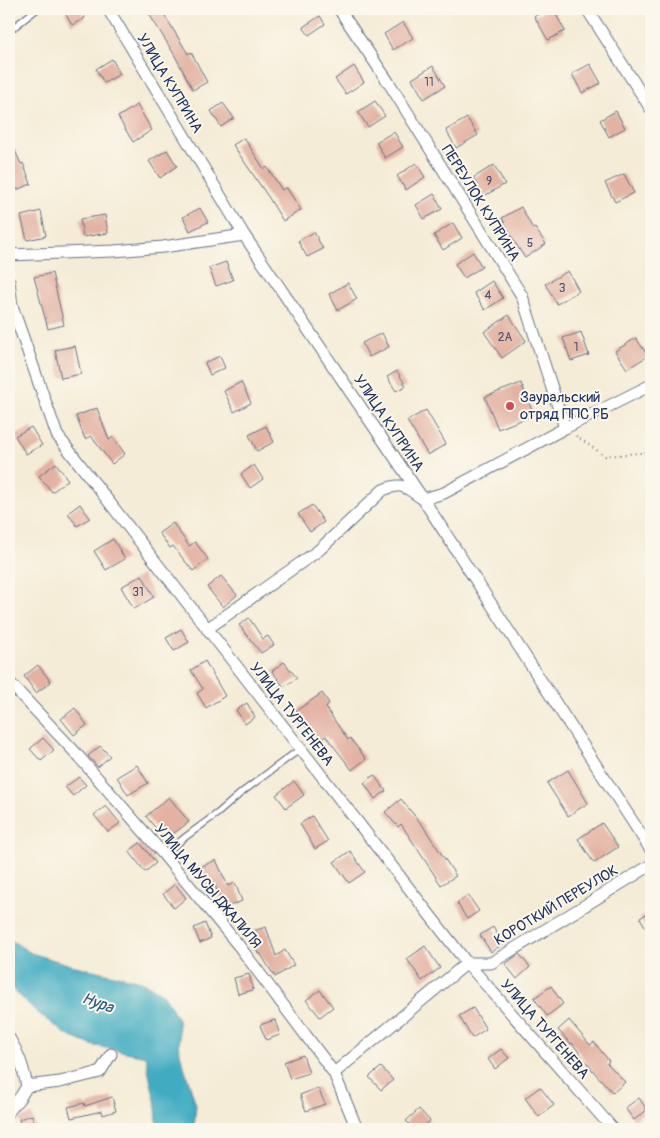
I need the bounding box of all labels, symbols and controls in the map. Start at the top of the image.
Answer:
street label: УЛИЦА КУПРИНА [132,30,207,137]
house number: 11 [424,75,434,90]
street label: ПЕРЕУЛОК КУПРИНА [437,142,524,265]
house number: 9 [486,174,492,189]
house number: 5 [527,236,533,251]
house number: 3 [559,281,566,296]
house number: 4 [485,288,492,303]
house number: 2А [498,330,512,345]
house number: 1 [574,340,578,355]
street label: УЛИЦА КУПРИНА [349,371,428,476]
place label: Зауральский отряд ППС РБ [520,388,609,424]
marker: Зауральский отряд ППС РБ [504,400,516,412]
house number: 31 [132,585,144,600]
street label: УЛИЦА ТУРГЕНЕВА [245,659,338,770]
street label: УЛИЦА МУСЫ ДЖАЛИЛЯ [150,820,265,953]
street label: КОРОТКИЙ ПЕРЕУЛОК [491,861,622,950]
street label: УЛИЦА ТУРГЕНЕВА [496,976,593,1083]
water label: Нура [79,988,118,1018]

